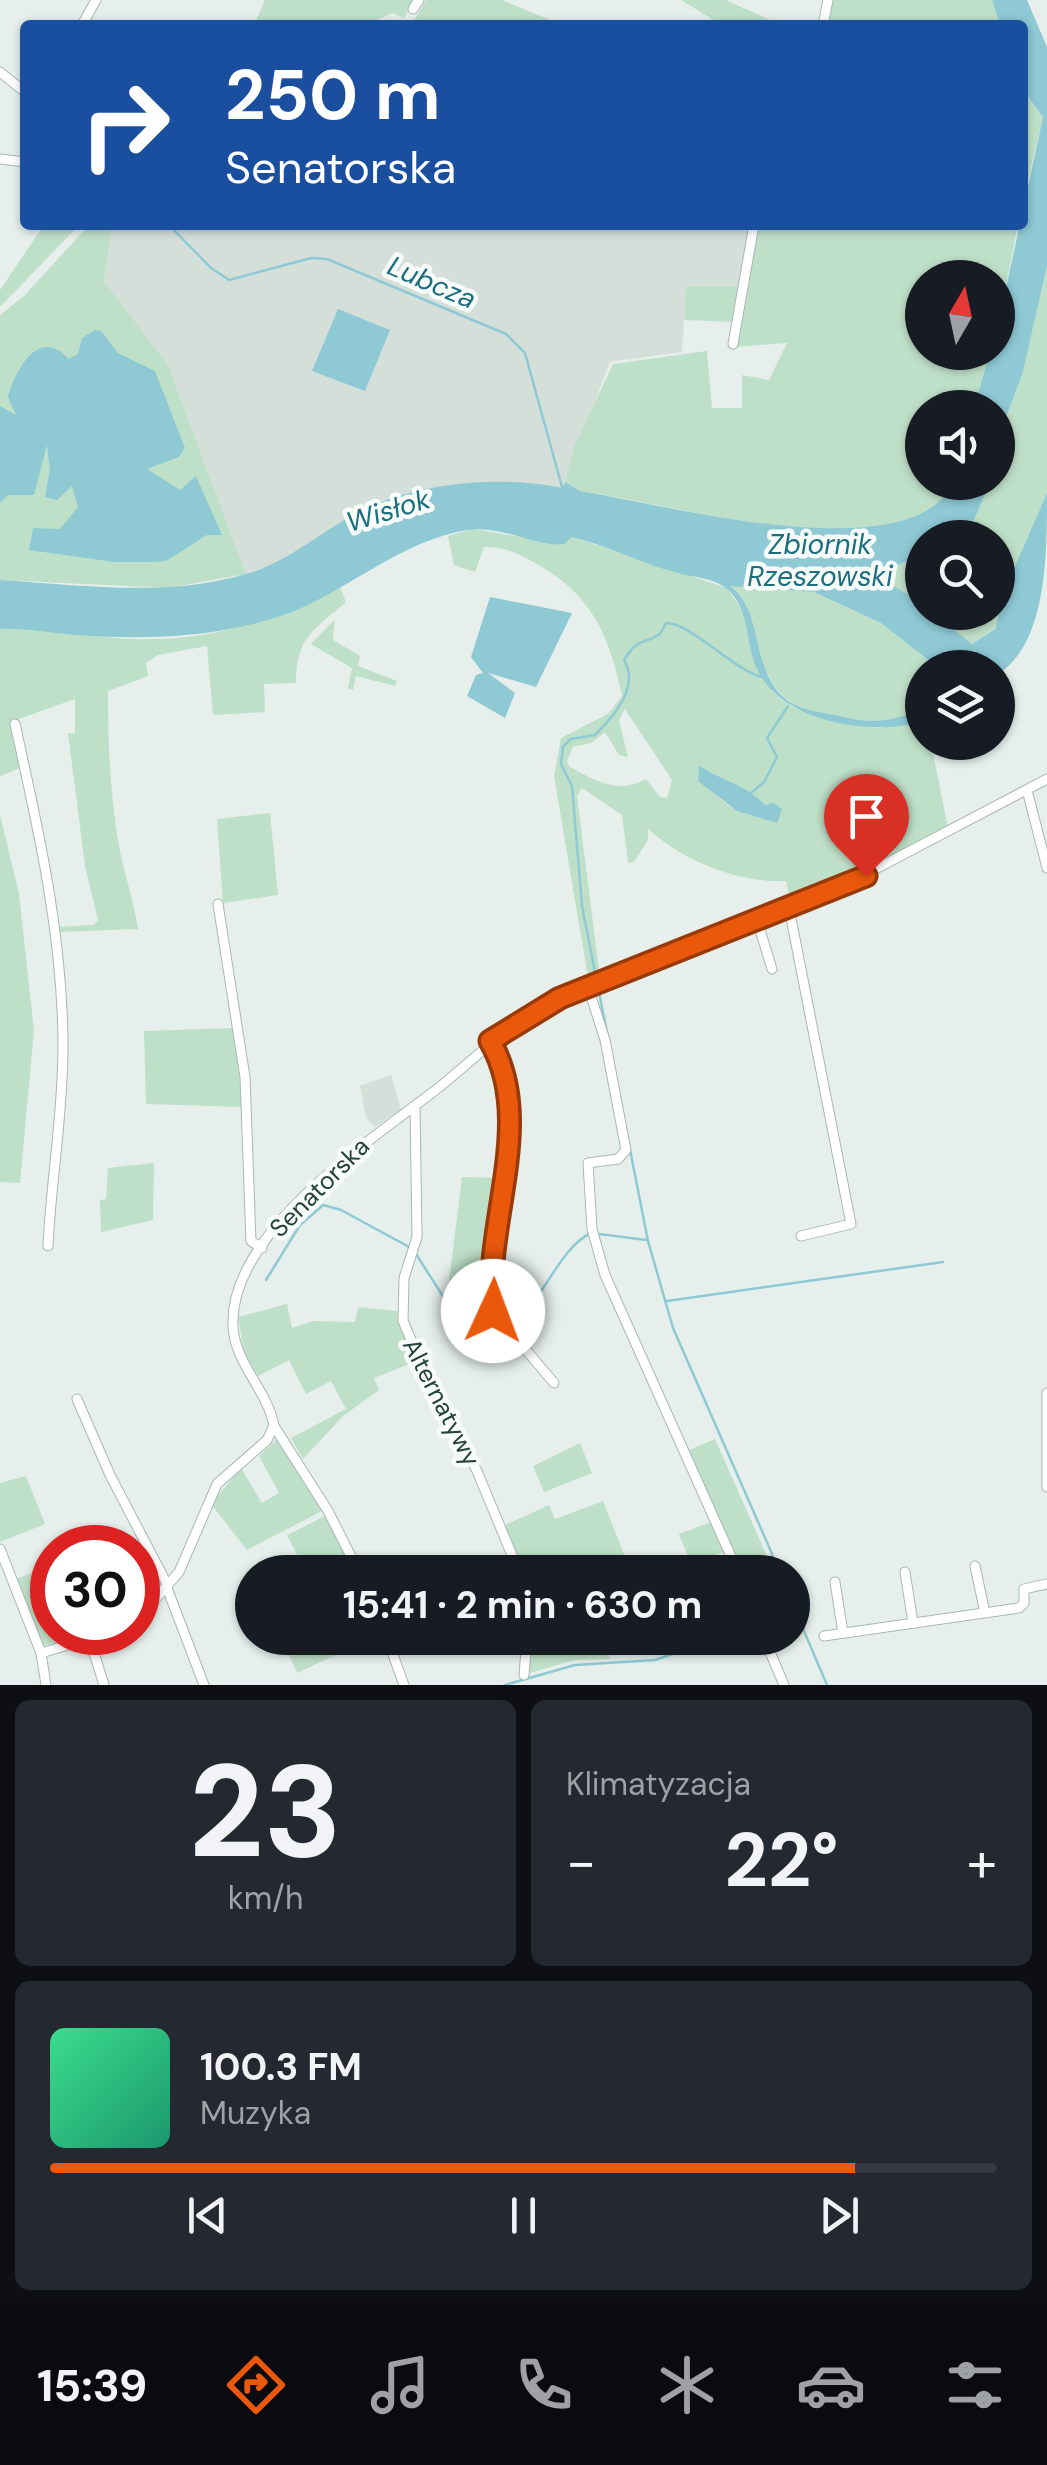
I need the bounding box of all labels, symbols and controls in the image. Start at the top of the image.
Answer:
text: 250 m [225,50,441,141]
icon: right [60,60,190,190]
text: Senatorska [225,138,456,197]
water label: Lubcza [382,247,482,318]
north arrow [905,260,1015,370]
map controls [905,260,1015,760]
button: sound [905,390,1015,500]
water label: Wisłok [342,480,435,541]
button: search [905,520,1015,630]
water label: Zbiornik Rzeszowski [747,526,894,595]
button: layers [905,650,1015,760]
pin [824,774,909,877]
icon: arrive [839,789,894,844]
street label: Senatorska [262,1130,376,1244]
position arrow [441,1259,545,1363]
street label: Alternatywy [395,1333,488,1472]
speed limit sign: 30 [30,1525,160,1655]
text: 15:41 · 2 min · 630 m [343,1580,702,1630]
text: 23 [189,1727,342,1896]
text: Klimatyzacja [566,1763,751,1805]
text: 22° [725,1812,838,1909]
text: − [566,1826,596,1898]
text: + [967,1826,997,1898]
text: km/h [228,1877,303,1919]
text: 100.3 FM [200,2042,362,2092]
text: Muzyka [200,2092,311,2134]
icon: previous [180,2188,235,2243]
icon: pause [496,2188,551,2243]
icon: next [812,2188,867,2243]
icon: directions [221,2350,291,2420]
icon: music [365,2350,435,2420]
icon: phone [509,2350,579,2420]
icon: climate [652,2350,722,2420]
icon: car [796,2350,866,2420]
icon: filters [940,2350,1010,2420]
text: 15:39 [37,2356,147,2415]

